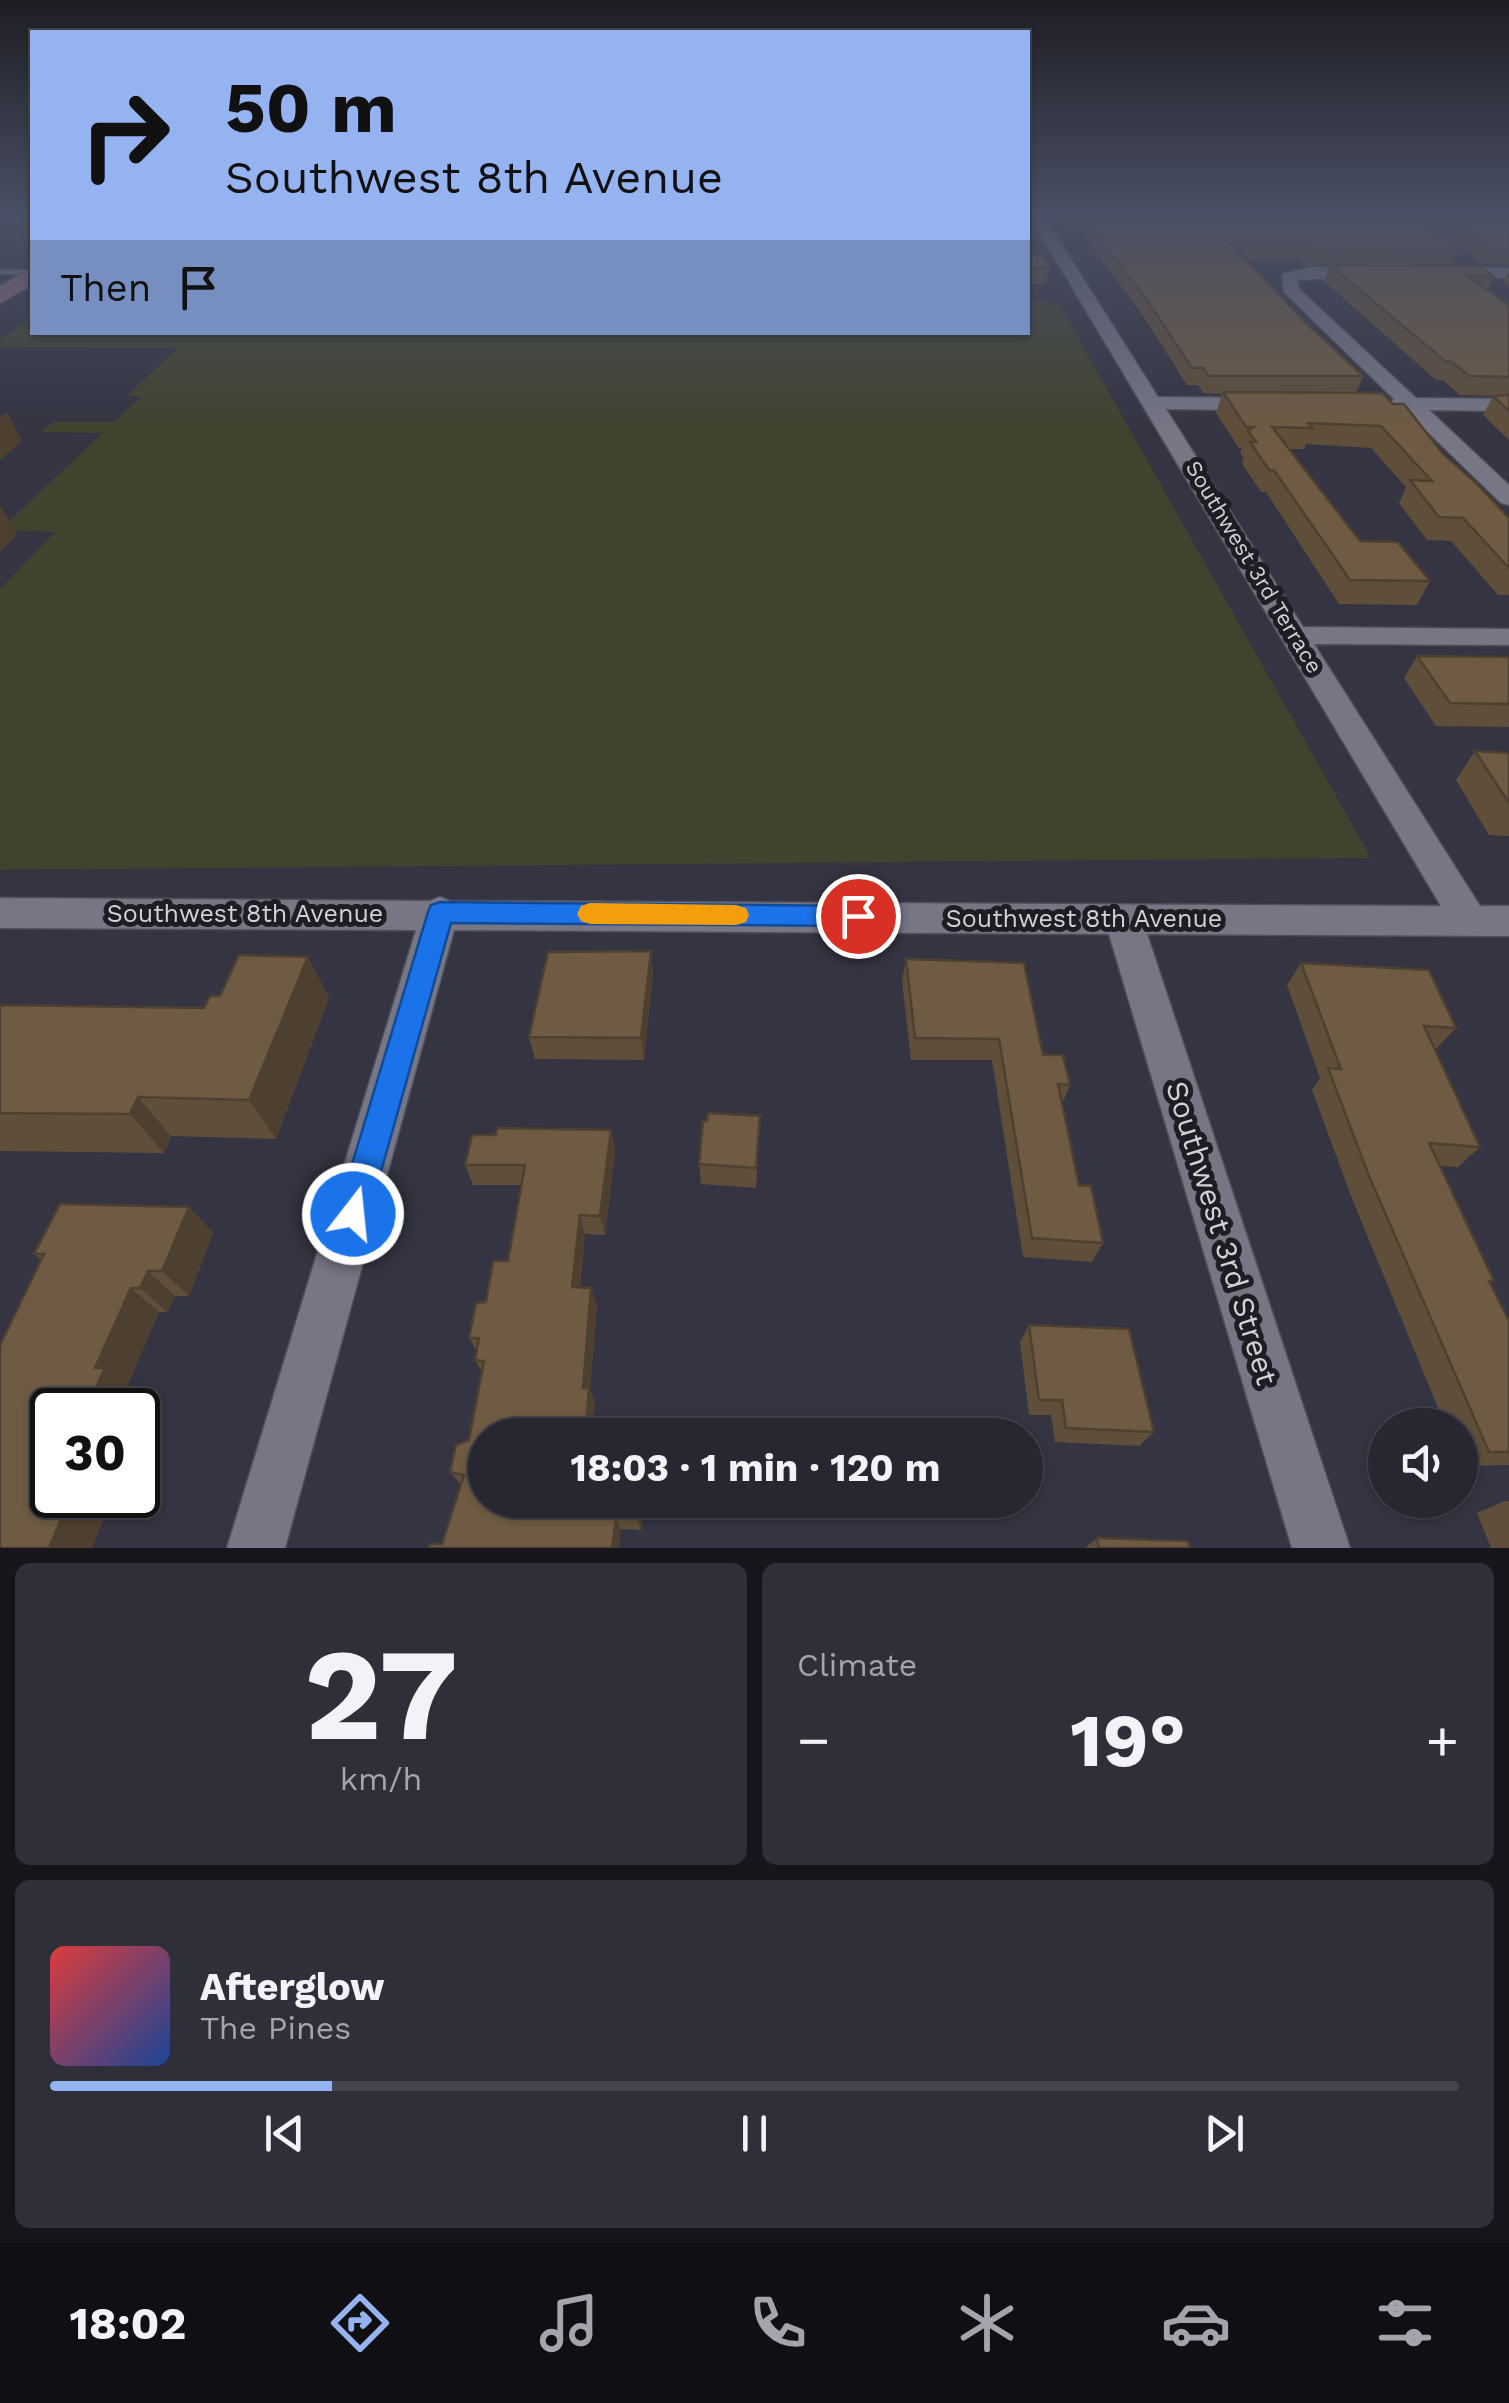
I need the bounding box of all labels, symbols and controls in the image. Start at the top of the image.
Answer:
text: 50 m [225,67,397,149]
icon: right [60,70,190,200]
text: Southwest 8th Avenue [225,151,723,204]
icon: arrive [171,260,226,315]
text: Then [60,266,151,310]
street label: Southwest 3rd Terrace [1181,456,1327,678]
pin [816,874,901,959]
icon: arrive [831,889,886,944]
street label: Southwest 8th Avenue [107,899,383,928]
street label: Southwest 8th Avenue [946,904,1222,933]
street label: Southwest 3rd Street [1159,1077,1285,1390]
position arrow [301,1162,405,1266]
speed limit sign: 30 [30,1388,160,1518]
map controls [1368,1408,1478,1518]
button: sound [1368,1408,1478,1518]
text: 18:03 · 1 min · 120 m [571,1446,940,1490]
text: 27 [304,1618,458,1771]
text: Climate [797,1646,917,1684]
text: 19° [1070,1696,1186,1784]
text: − [797,1708,830,1772]
text: + [1426,1708,1459,1772]
text: km/h [340,1760,422,1798]
text: Afterglow [200,1965,385,2009]
text: The Pines [200,2009,351,2047]
icon: previous [257,2106,312,2161]
icon: pause [727,2106,782,2161]
icon: next [1197,2106,1252,2161]
icon: directions [325,2288,395,2358]
icon: music [534,2288,604,2358]
icon: phone [743,2288,813,2358]
icon: climate [952,2288,1022,2358]
icon: car [1161,2288,1231,2358]
icon: filters [1370,2288,1440,2358]
text: 18:02 [69,2297,186,2350]

